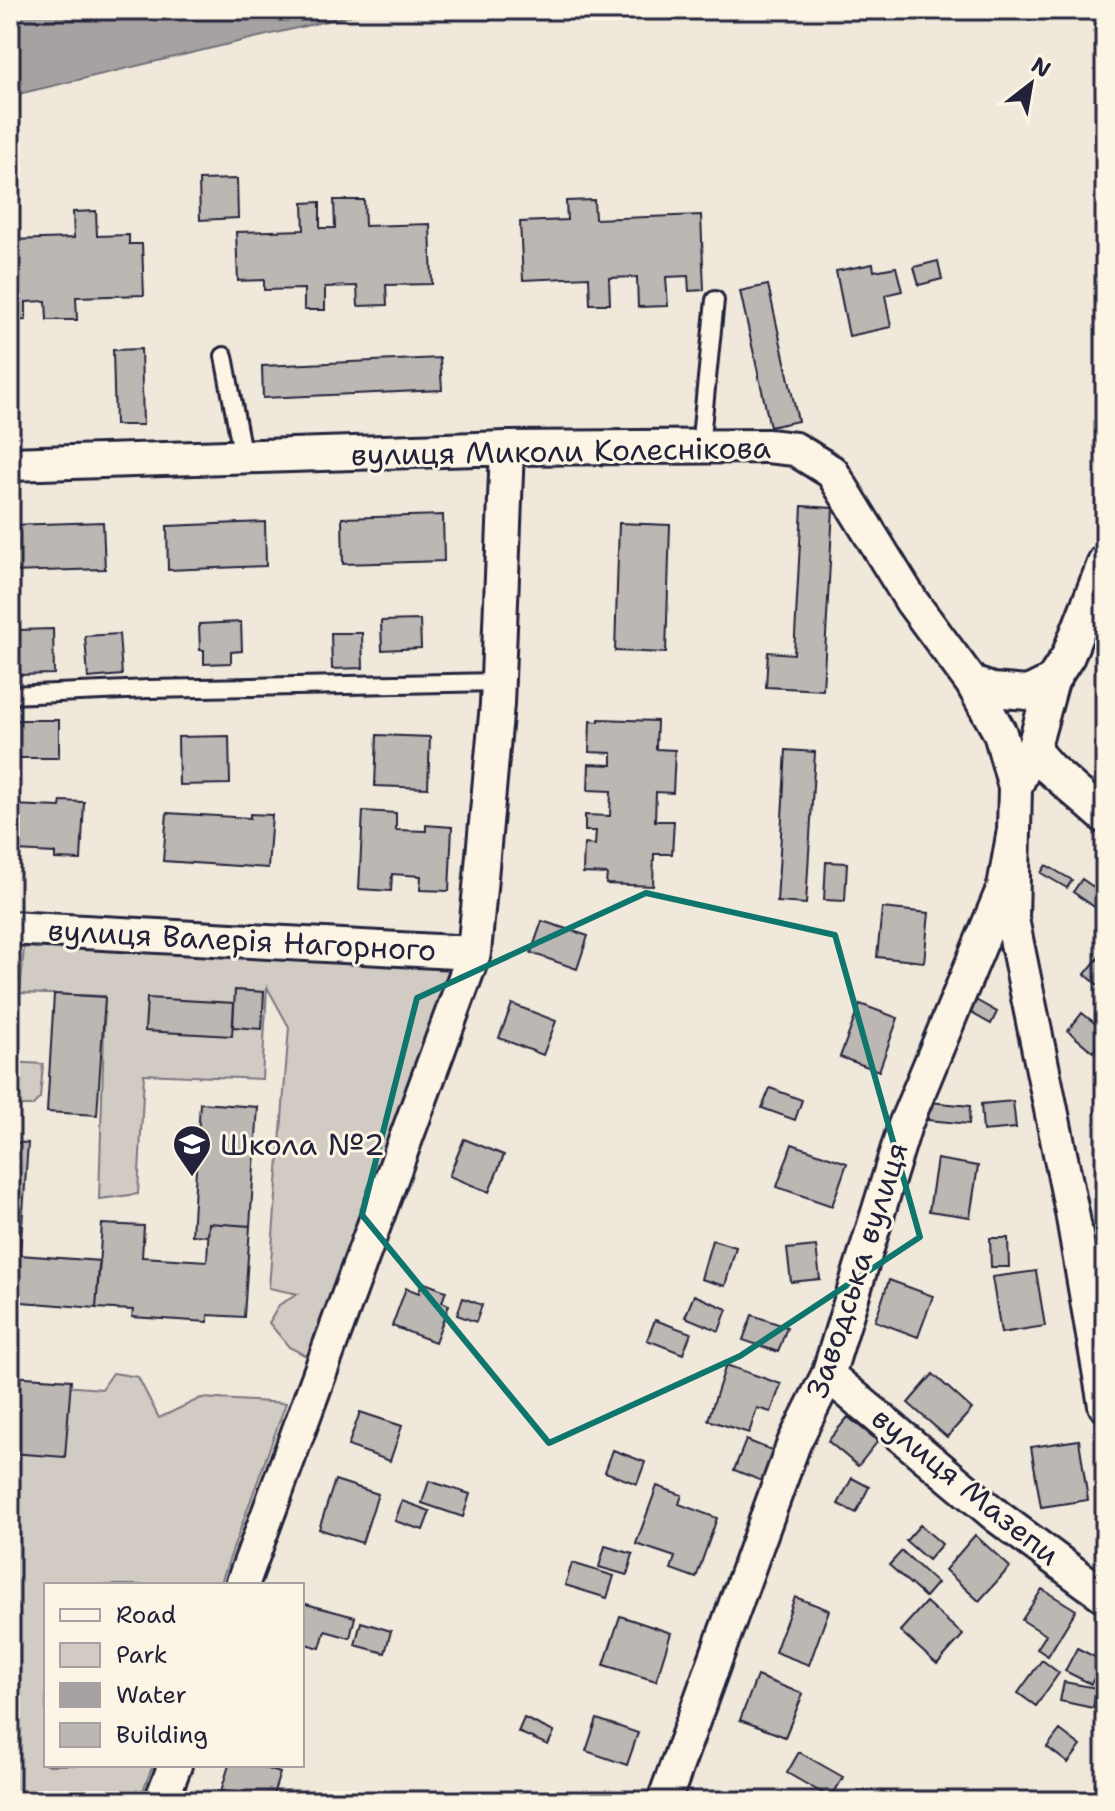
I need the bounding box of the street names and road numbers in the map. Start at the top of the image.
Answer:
street label: вулиця Миколи Колеснікова [351,427,772,475]
street label: вулиця Валерія Нагорного [47,909,437,971]
street label: Заводська вулиця [796,1137,918,1403]
street label: вулиця Мазепи [863,1397,1069,1575]

